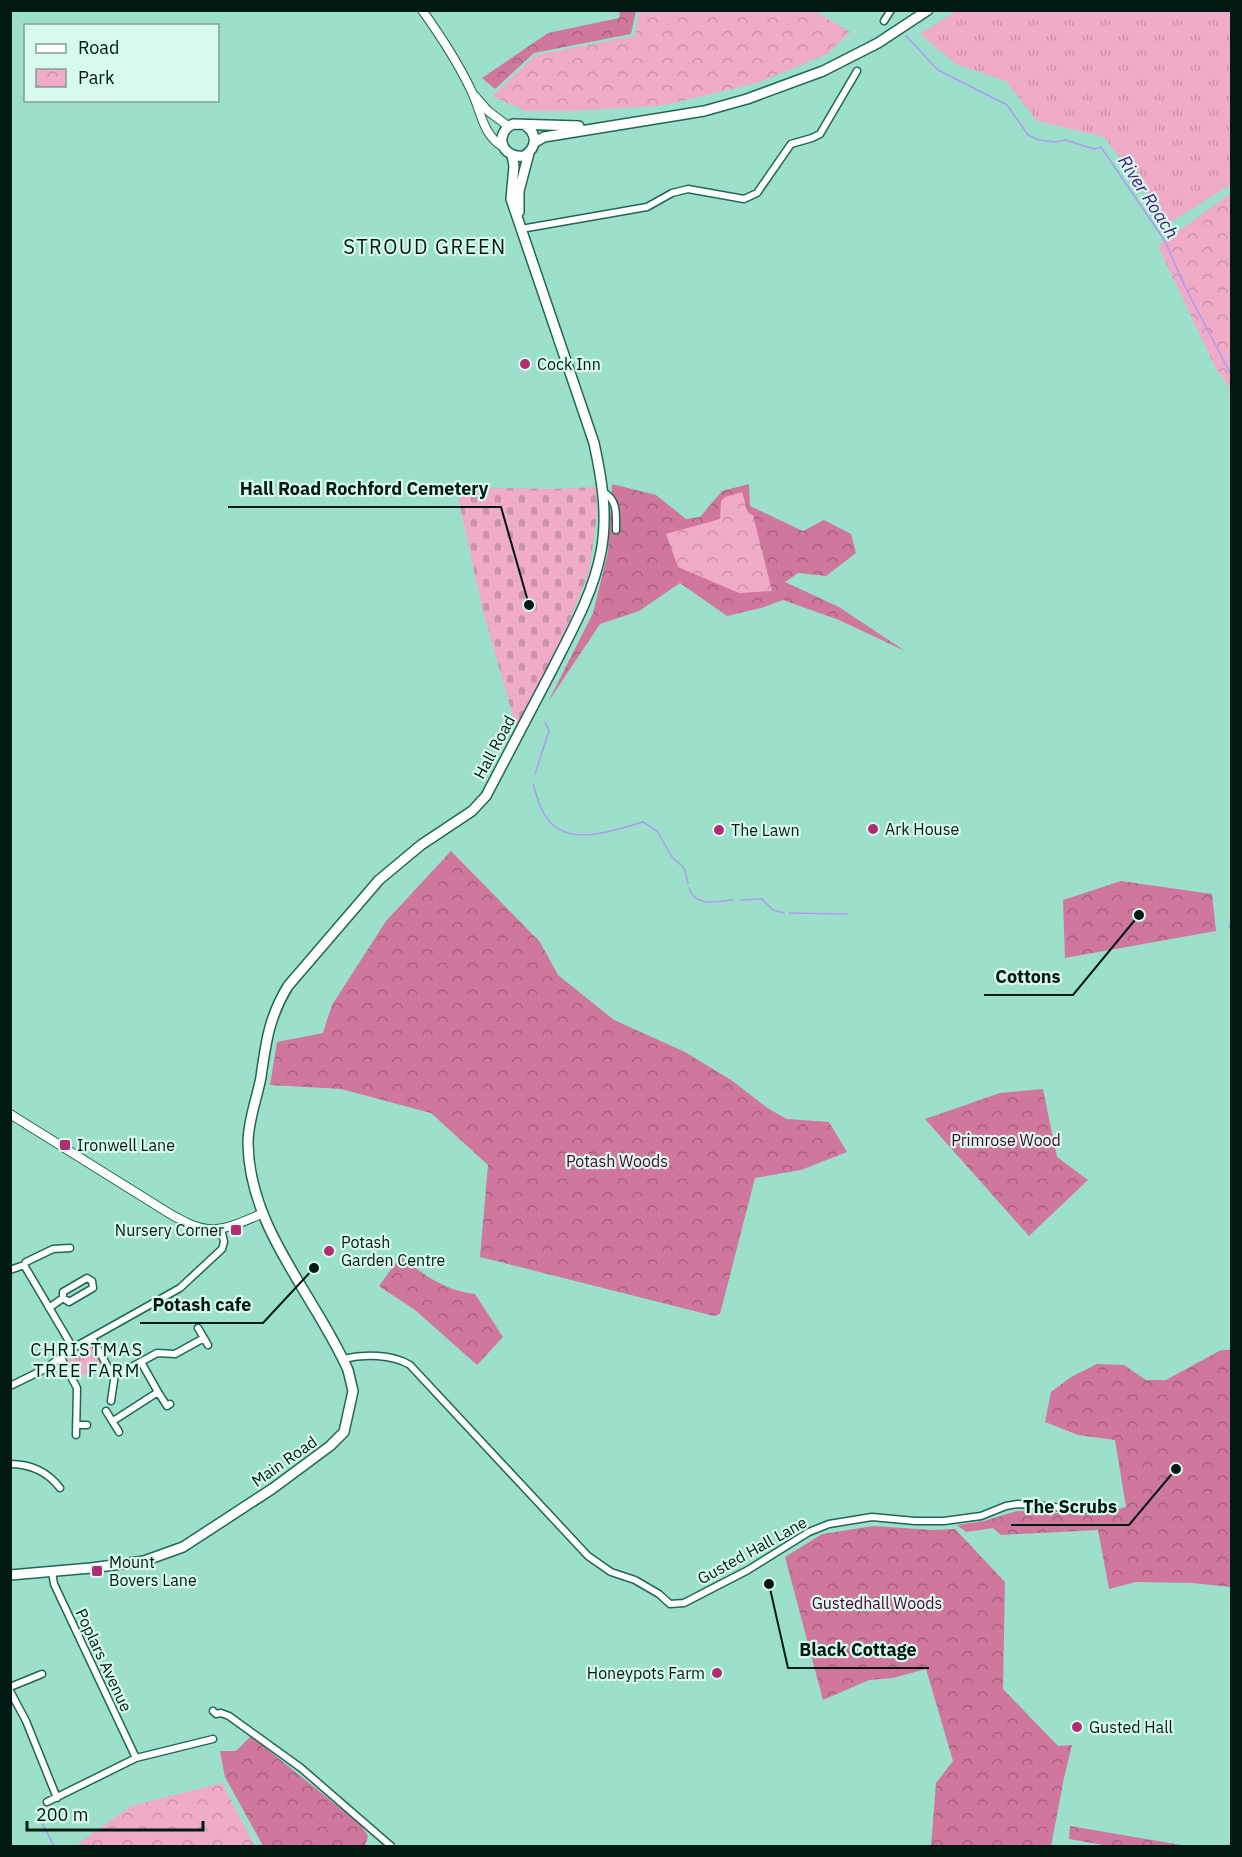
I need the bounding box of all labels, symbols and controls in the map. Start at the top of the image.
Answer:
legend [24,24,219,102]
text: Road [78,36,119,59]
text: Park [78,66,115,89]
water label: River Roach [1113,151,1184,243]
district label: STROUD GREEN [343,233,507,260]
place label: Cock Inn [537,354,601,374]
marker: Cock Inn [518,357,532,371]
callout: Hall Road Rochford Cemetery [228,471,501,507]
text: Hall Road Rochford Cemetery [240,477,489,500]
street label: Hall Road [469,712,519,782]
place label: Ark House [885,819,959,839]
place label: The Lawn [731,820,800,840]
marker: Ark House [866,822,880,836]
marker: The Lawn [712,823,726,837]
callout: Cottons [984,959,1073,995]
text: Cottons [995,965,1061,988]
park label: Primrose Wood [951,1130,1061,1150]
place label: Ironwell Lane [77,1135,175,1155]
marker: Ironwell Lane [58,1138,72,1152]
park label: Potash Woods [566,1151,668,1171]
place label: Nursery Corner [115,1220,224,1240]
marker: Nursery Corner [229,1223,243,1237]
place label: Potash Garden Centre [341,1232,446,1270]
marker: Potash Garden Centre [322,1244,336,1258]
callout: Potash cafe [140,1287,263,1323]
text: Potash cafe [153,1293,251,1316]
district label: CHRISTMAS TREE FARM [30,1338,144,1382]
street label: Main Road [247,1431,321,1491]
callout: The Scrubs [1011,1489,1129,1525]
text: The Scrubs [1023,1495,1117,1518]
street label: Gusted Hall Lane [694,1512,810,1588]
place label: Mount Bovers Lane [109,1552,197,1590]
marker: Mount Bovers Lane [90,1564,104,1578]
park label: Gustedhall Woods [812,1593,942,1613]
street label: Poplars Avenue [71,1605,137,1715]
callout: Black Cottage [788,1632,929,1668]
text: Black Cottage [799,1638,917,1661]
place label: Honeypots Farm [587,1663,705,1683]
marker: Honeypots Farm [710,1666,724,1680]
place label: Gusted Hall [1089,1717,1173,1737]
marker: Gusted Hall [1070,1720,1084,1734]
scale bar [27,1794,202,1832]
text: 200 m [36,1803,88,1826]

